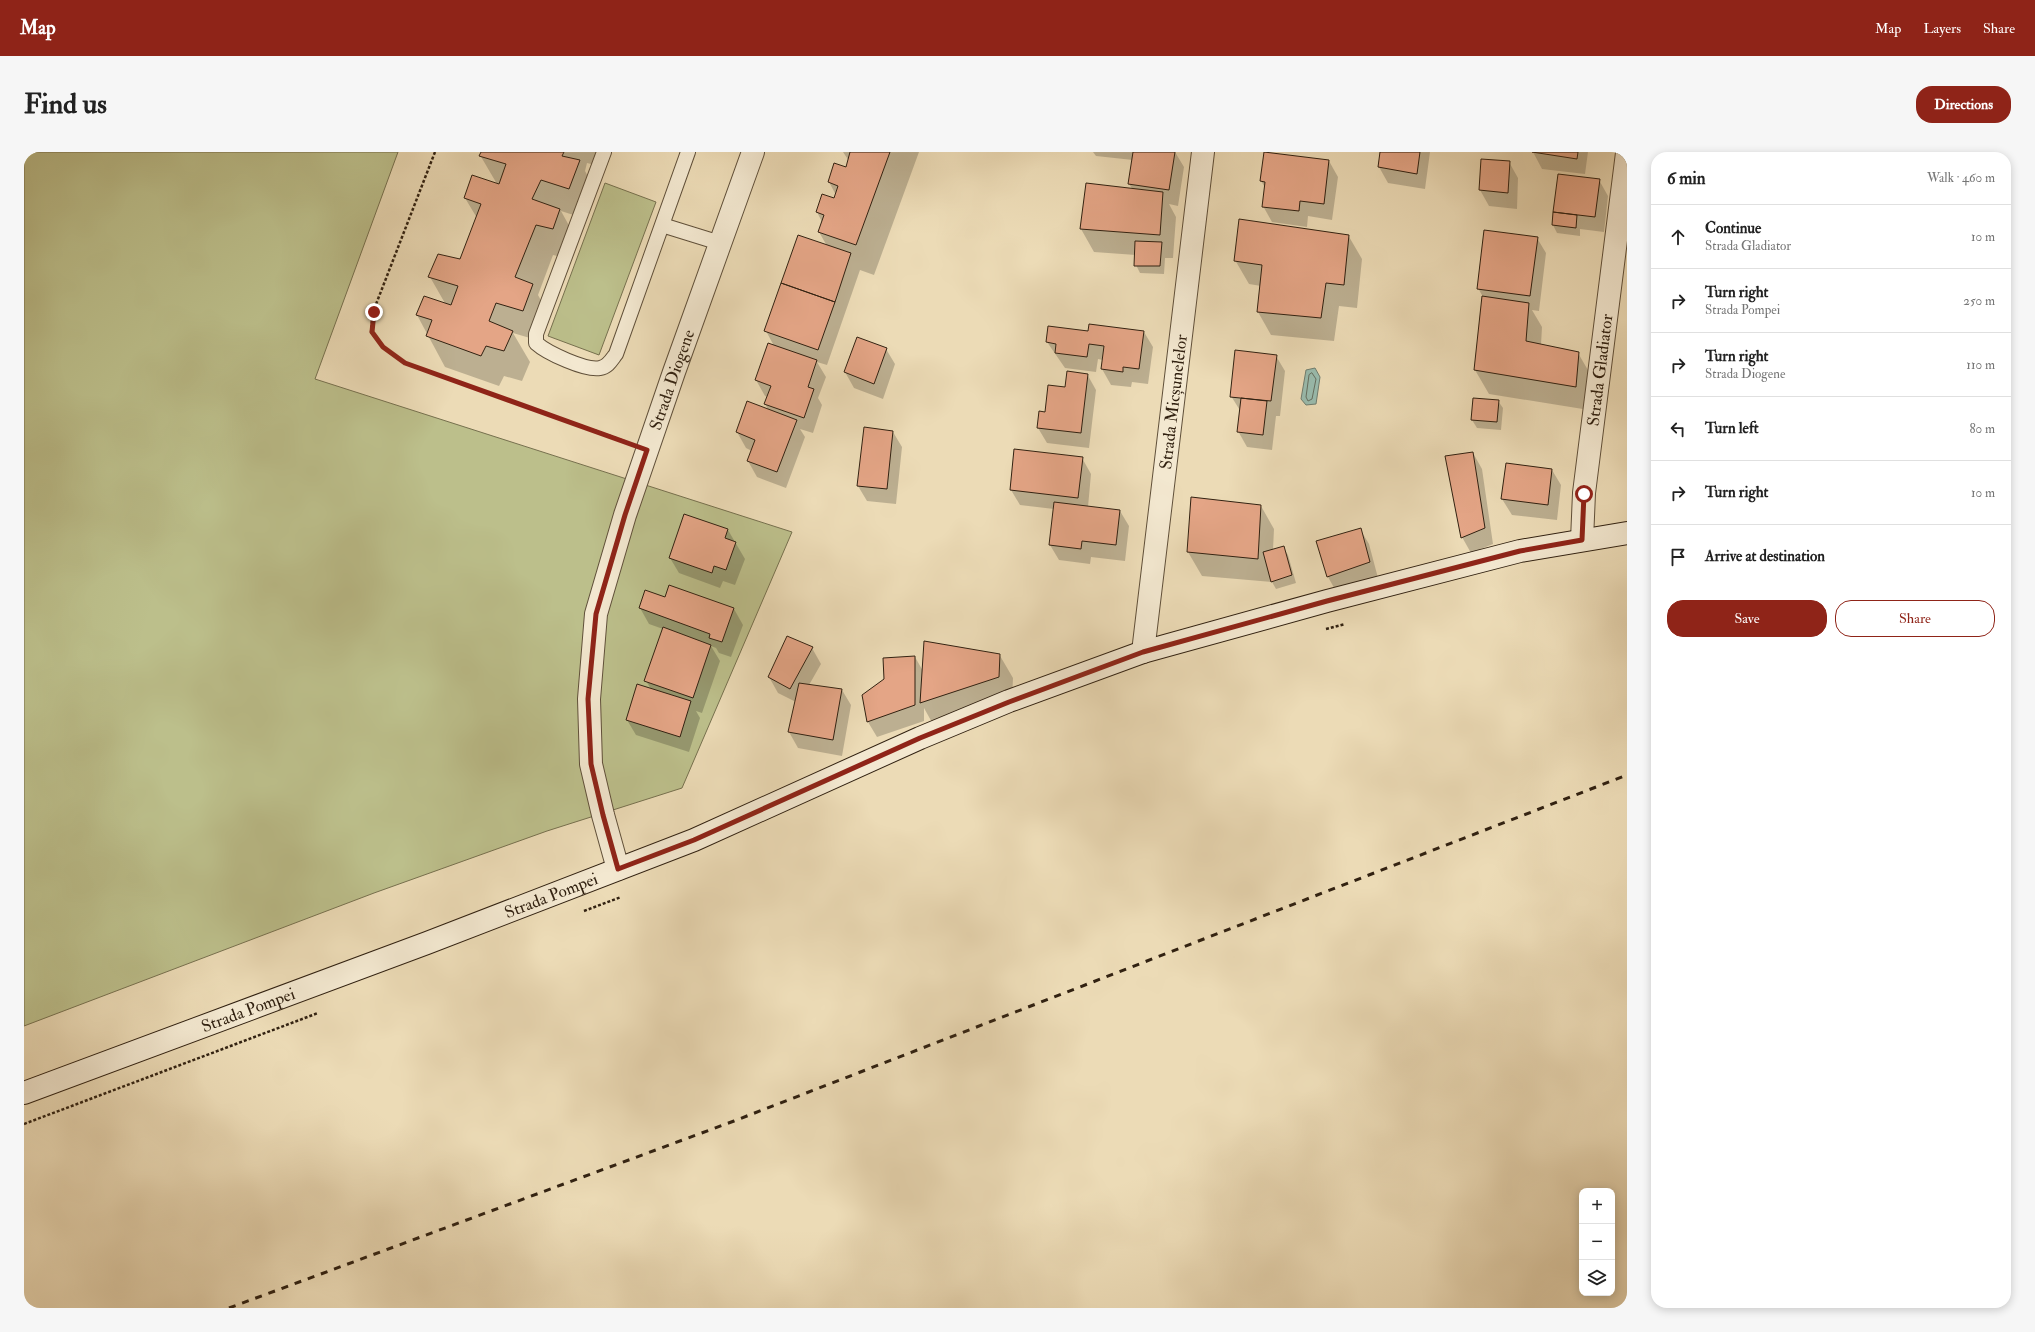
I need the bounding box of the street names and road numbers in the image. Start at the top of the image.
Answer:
street label: Strada Gladiator [1583,312,1618,427]
street label: Strada Diogene [645,327,699,433]
street label: Strada Micșunelelor [1155,333,1192,471]
street label: Strada Pompei [502,868,601,923]
street label: Strada Pompei [198,983,298,1037]

